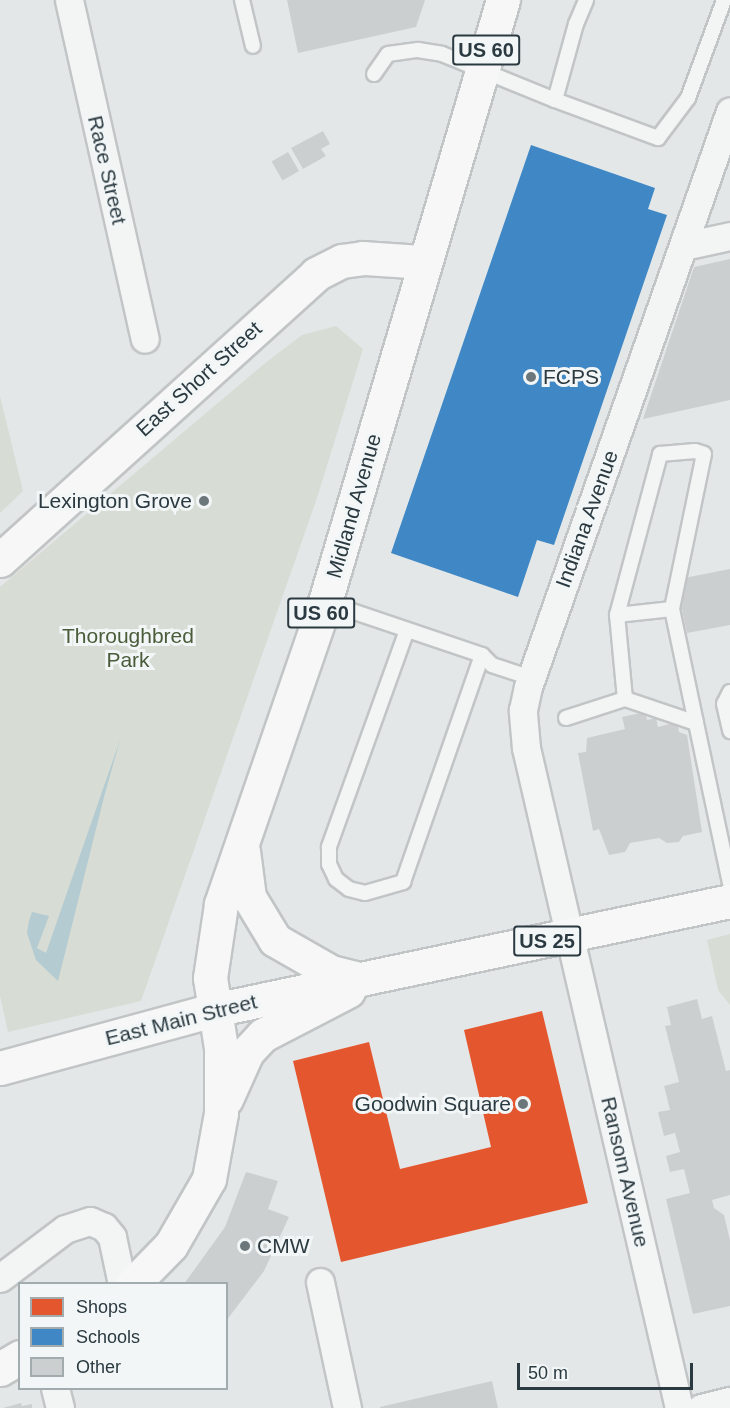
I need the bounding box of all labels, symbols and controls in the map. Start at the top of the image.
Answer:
road number: US 60 [452,33,520,67]
street label: Race Street [82,113,132,227]
street label: East Short Street [131,316,267,442]
place label: FCPS [543,364,599,390]
marker: FCPS [524,370,538,384]
street label: Midland Avenue [321,430,387,582]
street label: Indiana Avenue [550,446,624,592]
place label: Lexington Grove [38,488,192,514]
marker: Lexington Grove [197,494,211,508]
road number: US 60 [286,596,356,630]
park label: Thoroughbred Park [62,623,194,673]
road number: US 25 [512,924,582,958]
street label: East Main Street [103,989,259,1051]
place label: Goodwin Square [355,1091,511,1117]
street label: Ransom Avenue [595,1094,655,1250]
marker: Goodwin Square [516,1097,530,1111]
place label: CMW [257,1233,309,1259]
marker: CMW [238,1239,252,1253]
legend [18,1282,228,1390]
text: Shops [76,1297,127,1317]
text: Schools [76,1327,140,1347]
scale bar [520,1351,696,1389]
text: Other [76,1357,121,1377]
text: 50 m [528,1363,568,1383]

